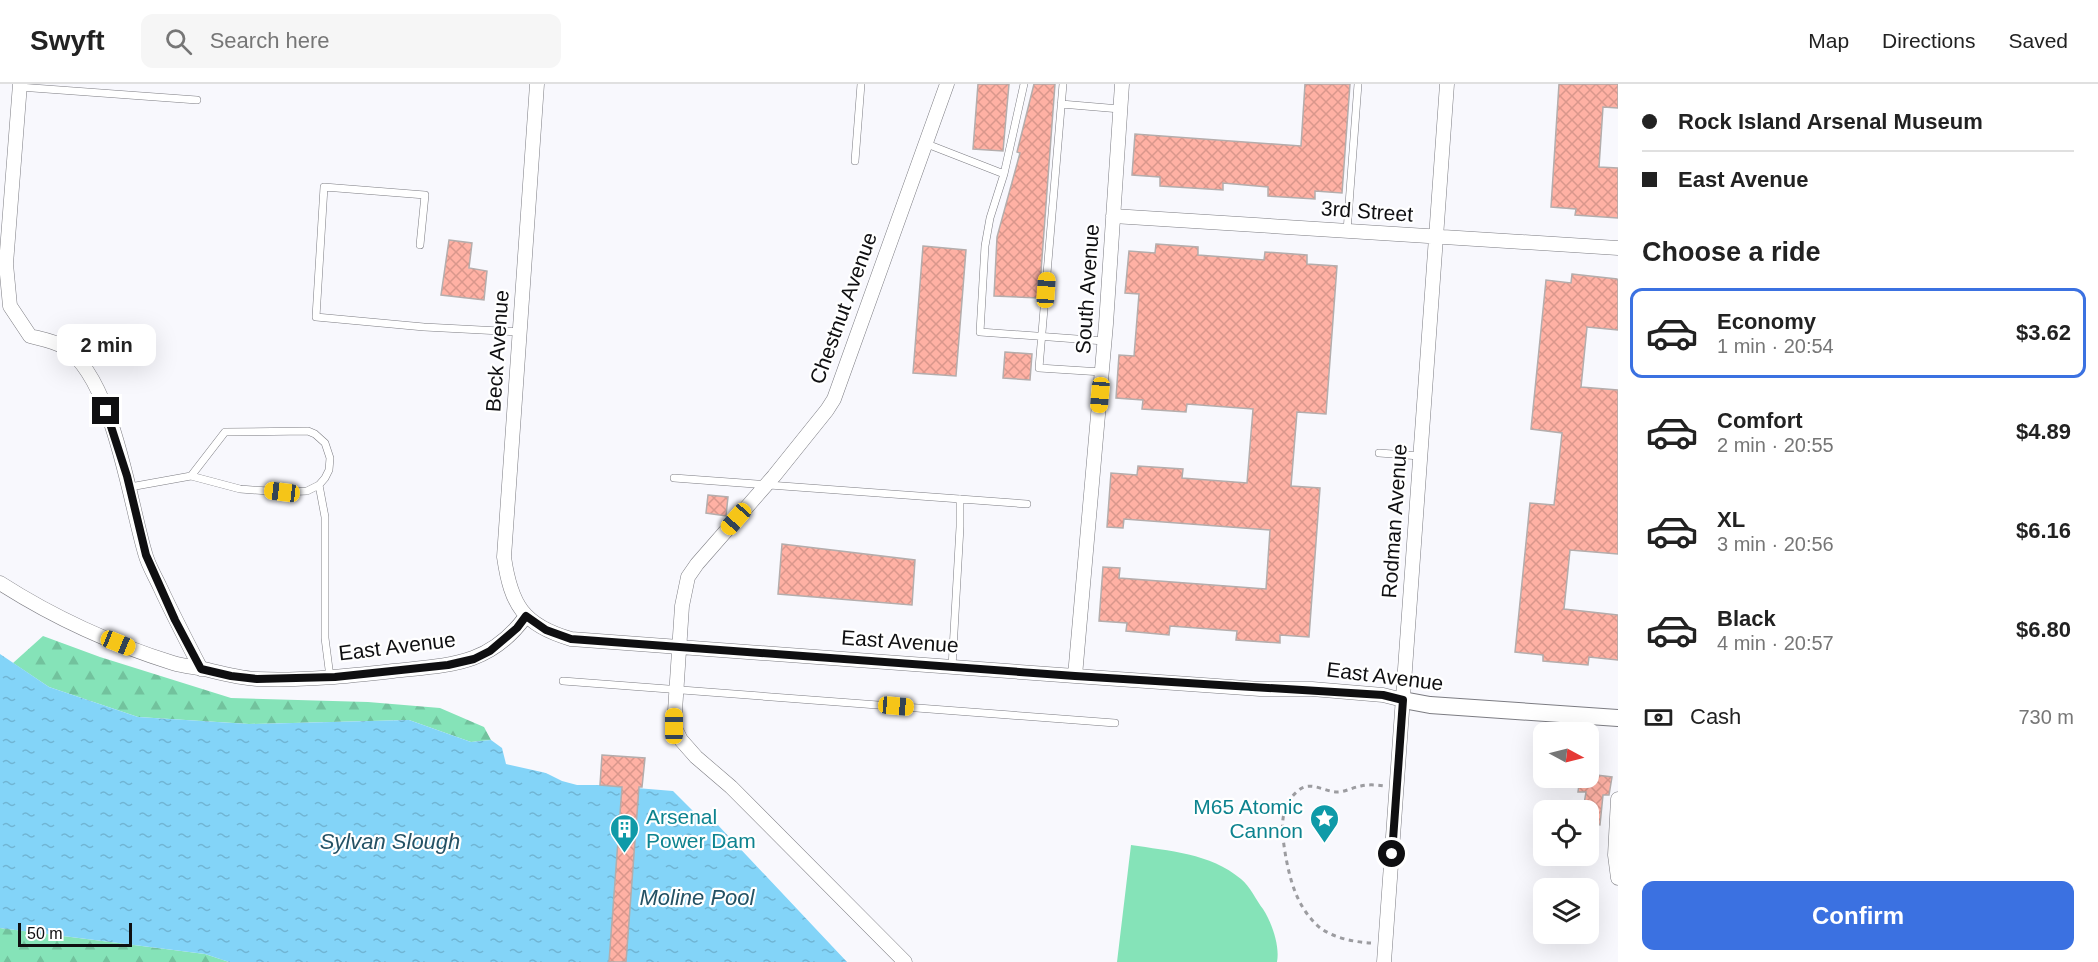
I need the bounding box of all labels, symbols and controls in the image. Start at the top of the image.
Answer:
search box [141,14,561,68]
text: Swyft [30,25,105,56]
icon: search [162,25,195,58]
text: Search here [210,28,330,53]
text: Map [1808,29,1849,52]
text: Directions [1882,29,1975,52]
text: Saved [2008,29,2068,52]
text: Rock Island Arsenal Museum [1678,109,1983,134]
text: East Avenue [1678,167,1808,192]
street label: 3rd Street [1320,196,1414,226]
street label: South Avenue [1071,223,1103,355]
street label: Chestnut Avenue [805,229,881,387]
text: Choose a ride [1642,237,1821,267]
car [1036,271,1056,309]
street label: Beck Avenue [481,289,513,413]
icon: car [1645,306,1699,360]
text: Economy [1717,309,1816,334]
text: $3.62 [2016,320,2071,345]
callout: 2 min [57,324,156,366]
text: 2 min [80,334,133,356]
text: 1 min · 20:54 [1717,335,1834,357]
car [1089,376,1111,414]
route end [92,397,119,424]
icon: car [1645,405,1699,459]
text: Comfort [1717,408,1803,433]
text: $4.89 [2016,419,2071,444]
text: 2 min · 20:55 [1717,434,1834,456]
street label: Rodman Avenue [1377,443,1411,599]
car [263,481,301,503]
car [717,500,755,538]
icon: car [1645,504,1699,558]
text: XL [1717,507,1745,532]
text: $6.16 [2016,518,2071,543]
text: 3 min · 20:56 [1717,533,1834,555]
icon: car [1645,603,1699,657]
text: Black [1717,606,1776,631]
text: $6.80 [2016,617,2071,642]
street label: East Avenue [841,625,959,657]
street label: East Avenue [337,627,457,665]
car [98,628,138,658]
text: 4 min · 20:57 [1717,632,1834,654]
street label: East Avenue [1325,657,1445,695]
car [877,695,915,717]
icon: cash [1642,701,1675,734]
text: Cash [1690,704,1741,729]
text: 730 m [2018,706,2074,728]
car [665,708,683,744]
north arrow [1533,722,1599,788]
map controls [1533,722,1599,944]
place label: M65 Atomic Cannon [1193,795,1303,842]
button: locate [1533,800,1599,866]
place icon: M65 Atomic Cannon [1308,802,1340,844]
place label: Arsenal Power Dam [646,805,756,852]
building icon: Arsenal Power Dam [609,812,641,854]
water label: Sylvan Slough [320,829,460,854]
route start [1378,840,1405,867]
button: layers [1533,878,1599,944]
button: Confirm [1642,881,2074,950]
water label: Moline Pool [640,885,756,910]
scale bar [18,920,132,948]
text: 50 m [27,925,63,942]

